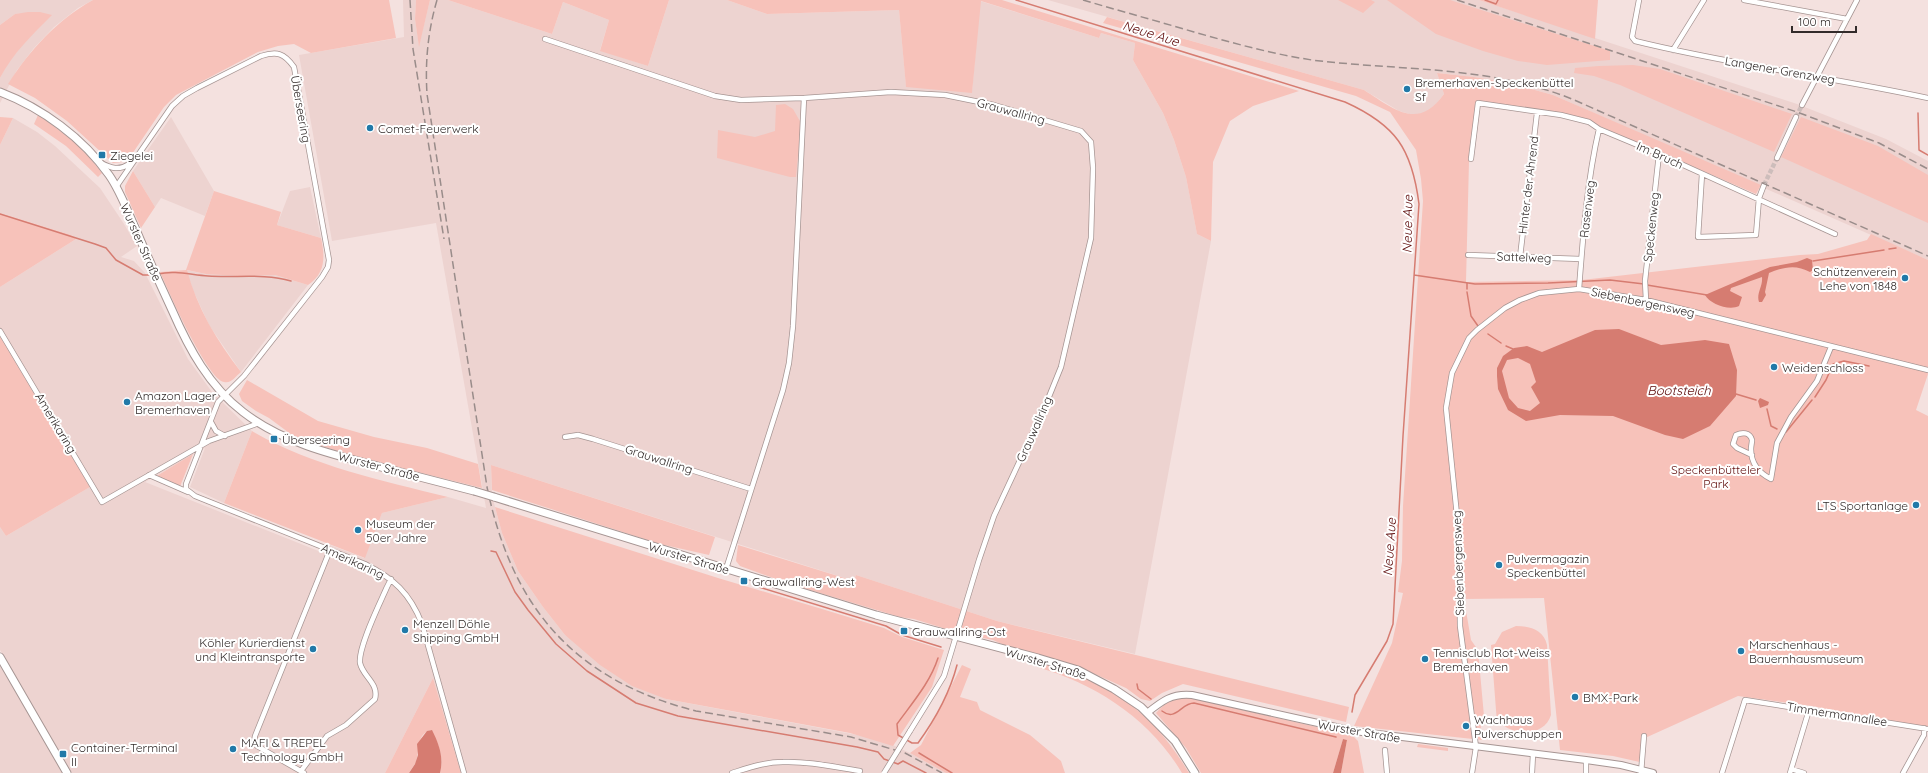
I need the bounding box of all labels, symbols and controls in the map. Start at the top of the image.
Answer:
scale bar [1792,8,1856,34]
text: 100 m [1798,14,1831,29]
water label: Neue Aue [1121,17,1182,49]
street label: Langener Grenzweg [1724,53,1836,87]
street label: Überseering [288,74,314,144]
place label: Bremerhaven-Speckenbüttel Sf [1415,75,1574,104]
marker: Bremerhaven-Speckenbüttel Sf [1402,84,1412,94]
street label: Grauwallring [975,95,1047,127]
place label: Comet-Feuerwerk [378,121,479,136]
marker: Comet-Feuerwerk [365,123,375,133]
street label: Hinter der Ahrend [1515,135,1541,235]
street label: Im Bruch [1634,138,1686,172]
place label: Ziegelei [110,148,153,163]
marker: Ziegelei [97,150,107,160]
street label: Rasenweg [1576,179,1598,239]
street label: Speckenweg [1640,191,1662,263]
water label: Neue Aue [1398,194,1416,253]
street label: Wurster Straße [117,201,165,284]
street label: Sattelweg [1496,249,1552,265]
place label: Schützenverein Lehe von 1848 [1813,264,1897,293]
marker: Schützenverein Lehe von 1848 [1900,273,1910,283]
street label: Siebenbergensweg [1590,284,1696,320]
place label: Weidenschloss [1782,360,1864,375]
marker: Weidenschloss [1769,362,1779,372]
water label: Bootsteich [1647,382,1711,398]
place label: Amazon Lager Bremerhaven [135,388,217,417]
street label: Amerikaring [32,390,80,456]
street label: Grauwallring [1013,394,1055,464]
marker: Amazon Lager Bremerhaven [122,397,132,407]
place label: Überseering [282,432,350,447]
marker: Überseering [269,434,279,444]
street label: Grauwallring [623,441,695,477]
street label: Wurster Straße [337,448,422,484]
park label: Speckenbütteler Park [1671,462,1761,491]
place label: LTS Sportanlage [1817,498,1908,513]
marker: LTS Sportanlage [1911,500,1921,510]
street label: Siebenbergensweg [1449,510,1467,616]
place label: Museum der 50er Jahre [366,516,435,545]
water label: Neue Aue [1379,517,1399,577]
marker: Museum der 50er Jahre [353,525,363,535]
street label: Wurster Straße [647,539,731,577]
street label: Amerikaring [319,540,387,582]
place label: Pulvermagazin Speckenbüttel [1507,551,1589,580]
marker: Pulvermagazin Speckenbüttel [1494,560,1504,570]
place label: Grauwallring-West [752,574,855,589]
marker: Grauwallring-West [739,576,749,586]
place label: Menzell Döhle Shipping GmbH [413,616,499,645]
place label: Grauwallring-Ost [912,624,1006,639]
marker: Menzell Döhle Shipping GmbH [400,625,410,635]
marker: Grauwallring-Ost [899,626,909,636]
place label: Köhler Kurierdienst und Kleintransporte [195,635,305,664]
place label: Marschenhaus - Bauernhausmuseum [1749,637,1864,666]
marker: Köhler Kurierdienst und Kleintransporte [308,644,318,654]
street label: Wurster Straße [1004,644,1088,682]
place label: Tennisclub Rot-Weiss Bremerhaven [1433,645,1550,674]
marker: Marschenhaus - Bauernhausmuseum [1736,646,1746,656]
marker: Tennisclub Rot-Weiss Bremerhaven [1420,654,1430,664]
place label: BMX-Park [1583,690,1638,705]
marker: BMX-Park [1570,692,1580,702]
street label: Timmermannallee [1786,699,1888,729]
place label: Wachhaus Pulverschuppen [1474,712,1562,741]
street label: Wurster Straße [1316,716,1402,746]
marker: Wachhaus Pulverschuppen [1461,721,1471,731]
place label: MAFI & TREPEL Technology GmbH [241,735,343,764]
place label: Container-Terminal II [71,740,178,769]
marker: MAFI & TREPEL Technology GmbH [228,744,238,754]
marker: Container-Terminal II [58,749,68,759]

